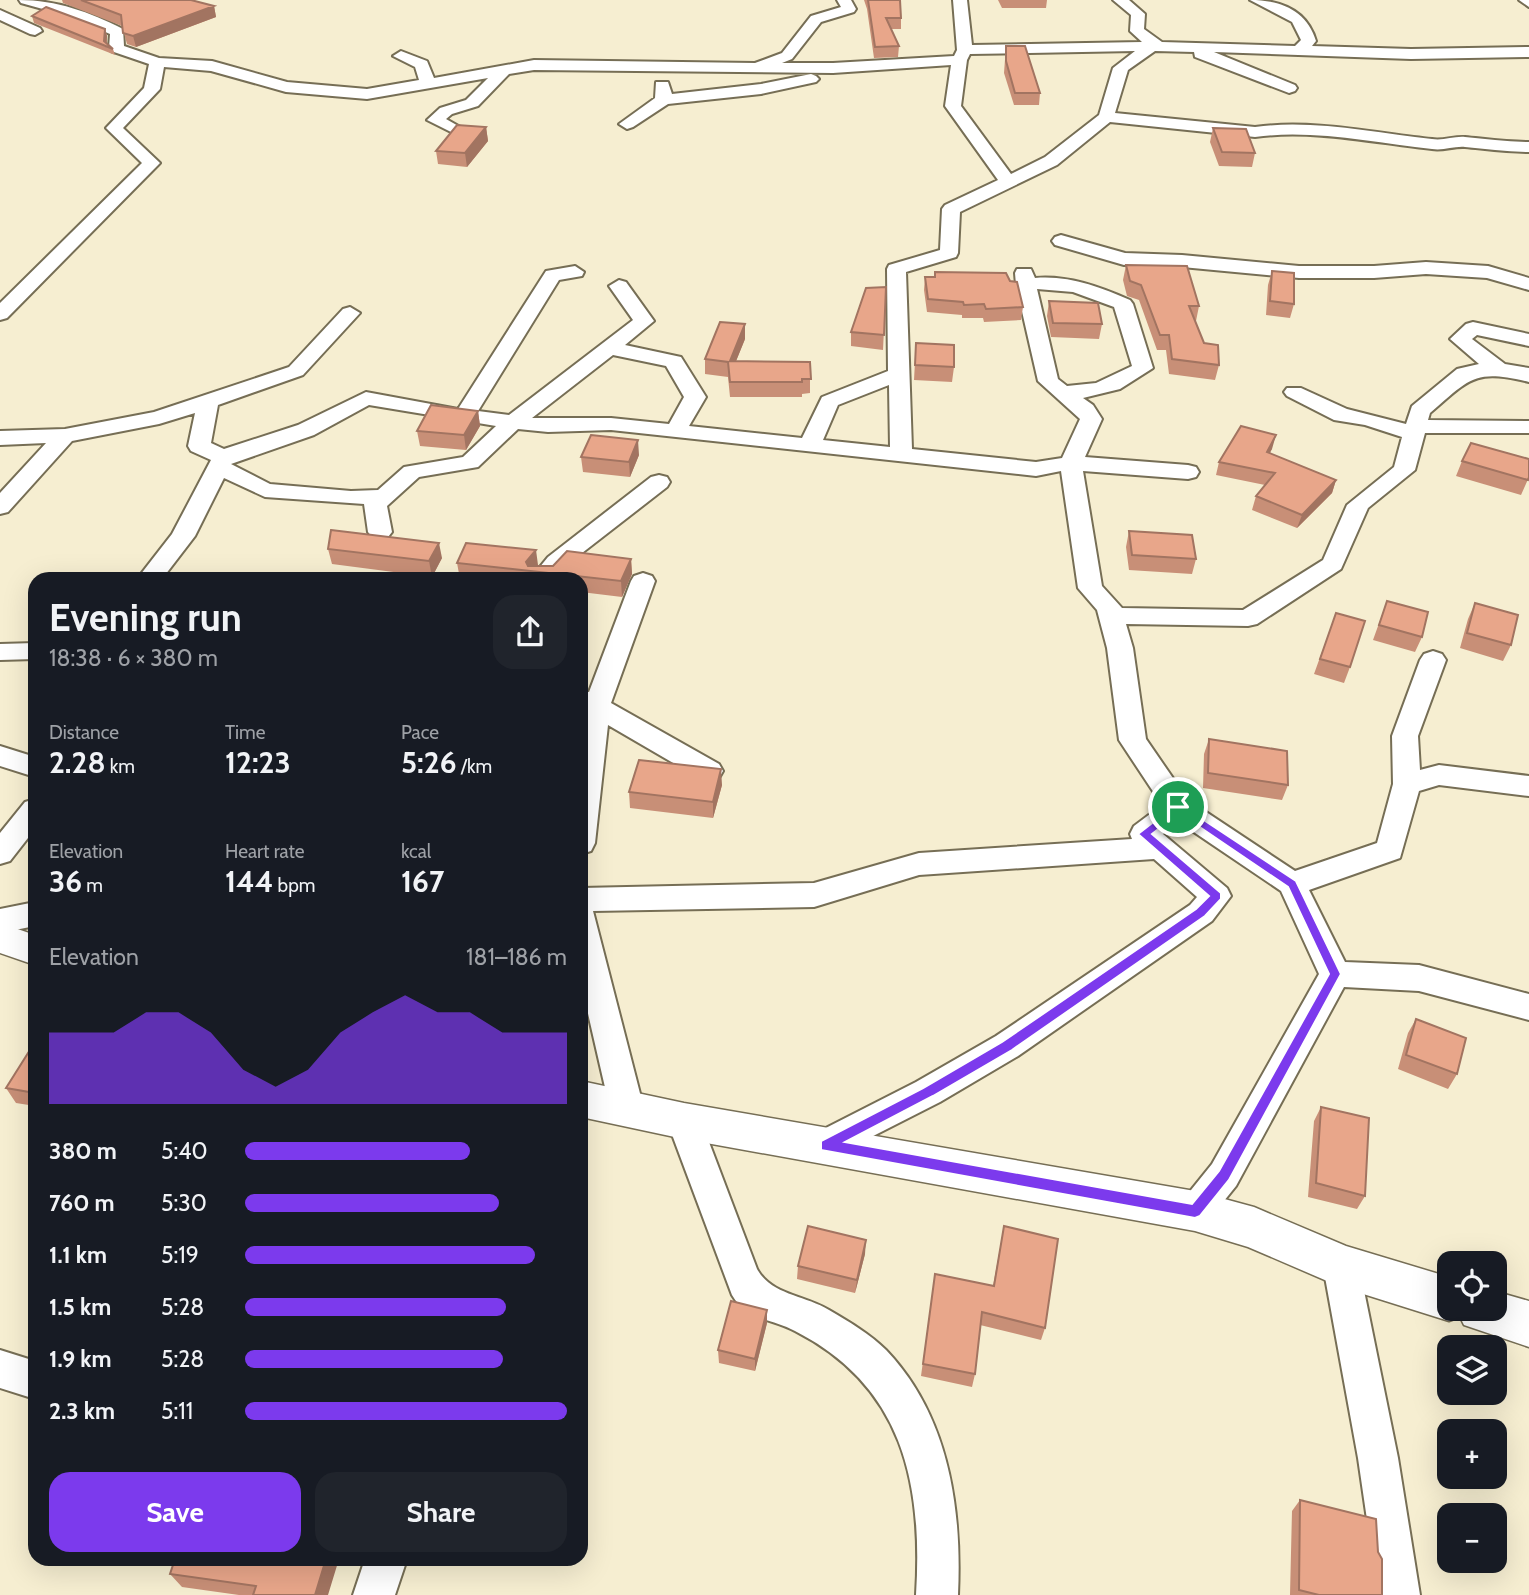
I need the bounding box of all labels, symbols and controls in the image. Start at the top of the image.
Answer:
text: Evening run [49,594,242,641]
button: share [493,595,567,669]
text: 18:38 · 6 × 380 m [49,644,218,672]
text: Distance [49,721,119,744]
text: Time [225,721,265,744]
text: Pace [401,721,439,744]
text: 2.28 [49,744,106,781]
text: 12:23 [225,744,291,781]
text: 5:26 [401,744,457,781]
text: km [106,755,135,778]
text: /km [457,755,492,778]
pin [1148,777,1208,837]
icon: arrive [1159,788,1197,826]
text: Elevation [49,840,123,863]
text: Heart rate [225,840,305,863]
text: kcal [401,840,431,863]
text: 36 [49,863,82,900]
text: 144 [225,863,273,900]
text: 167 [401,863,444,900]
text: m [82,874,103,897]
text: bpm [273,874,315,897]
text: Elevation [49,943,139,971]
text: 181–186 m [466,943,567,971]
text: 380 m [49,1137,117,1165]
text: 5:40 [161,1137,208,1165]
text: 760 m [49,1189,115,1217]
text: 5:30 [161,1189,207,1217]
text: 1.1 km [49,1241,107,1269]
text: 5:19 [161,1241,199,1269]
map controls [1437,1251,1507,1573]
button: locate [1437,1251,1507,1321]
text: 1.5 km [49,1293,111,1321]
text: 5:28 [161,1293,204,1321]
button: layers [1437,1335,1507,1405]
text: 1.9 km [49,1345,112,1373]
text: 5:28 [161,1345,204,1373]
text: 2.3 km [49,1397,115,1425]
text: 5:11 [161,1397,193,1425]
button: + [1437,1419,1507,1489]
button: Save [49,1472,301,1552]
button: Share [315,1472,567,1552]
button: − [1437,1503,1507,1573]

